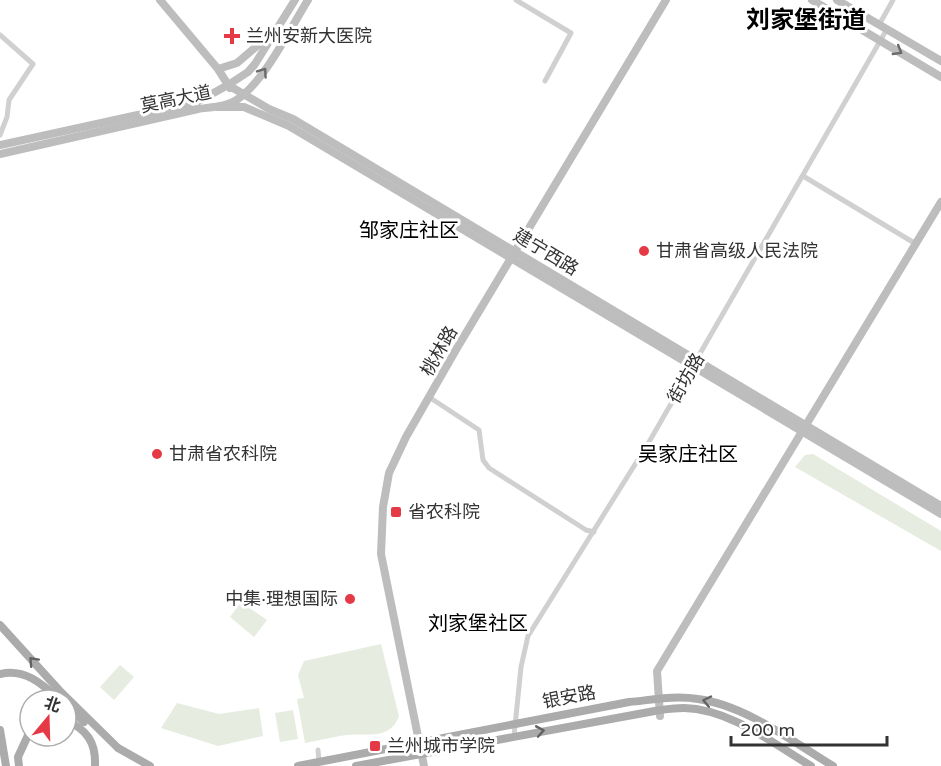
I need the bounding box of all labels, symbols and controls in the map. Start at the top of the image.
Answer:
district label: 刘家堡街道 [746,6,866,35]
place label: 兰州安新大医院 [246,25,372,47]
marker: 兰州安新大医院 [223,27,241,45]
one-way arrow [892,44,902,56]
one-way arrow [256,67,267,78]
street label: 莫高大道 [138,81,214,117]
district label: 邹家庄社区 [359,219,459,243]
street label: 建宁西路 [509,224,583,280]
place label: 甘肃省高级人民法院 [656,240,818,262]
marker: 甘肃省高级人民法院 [637,244,651,258]
street label: 桃林路 [416,322,462,380]
street label: 街坊路 [663,349,709,407]
place label: 甘肃省农科院 [169,443,277,465]
district label: 吴家庄社区 [638,443,738,467]
marker: 甘肃省农科院 [150,447,164,461]
place label: 省农科院 [408,501,480,523]
marker: 省农科院 [389,505,403,519]
place label: 中集·理想国际 [225,588,338,610]
marker: 中集·理想国际 [343,592,357,606]
district label: 刘家堡社区 [428,612,528,636]
one-way arrow [29,658,40,668]
street label: 银安路 [540,681,598,713]
north arrow [18,688,78,748]
text: 北 [42,693,63,717]
one-way arrow [703,695,713,708]
scale bar [731,709,887,747]
text: 200 m [740,719,795,741]
one-way arrow [535,725,545,738]
place label: 兰州城市学院 [387,735,495,757]
marker: 兰州城市学院 [368,739,382,753]

